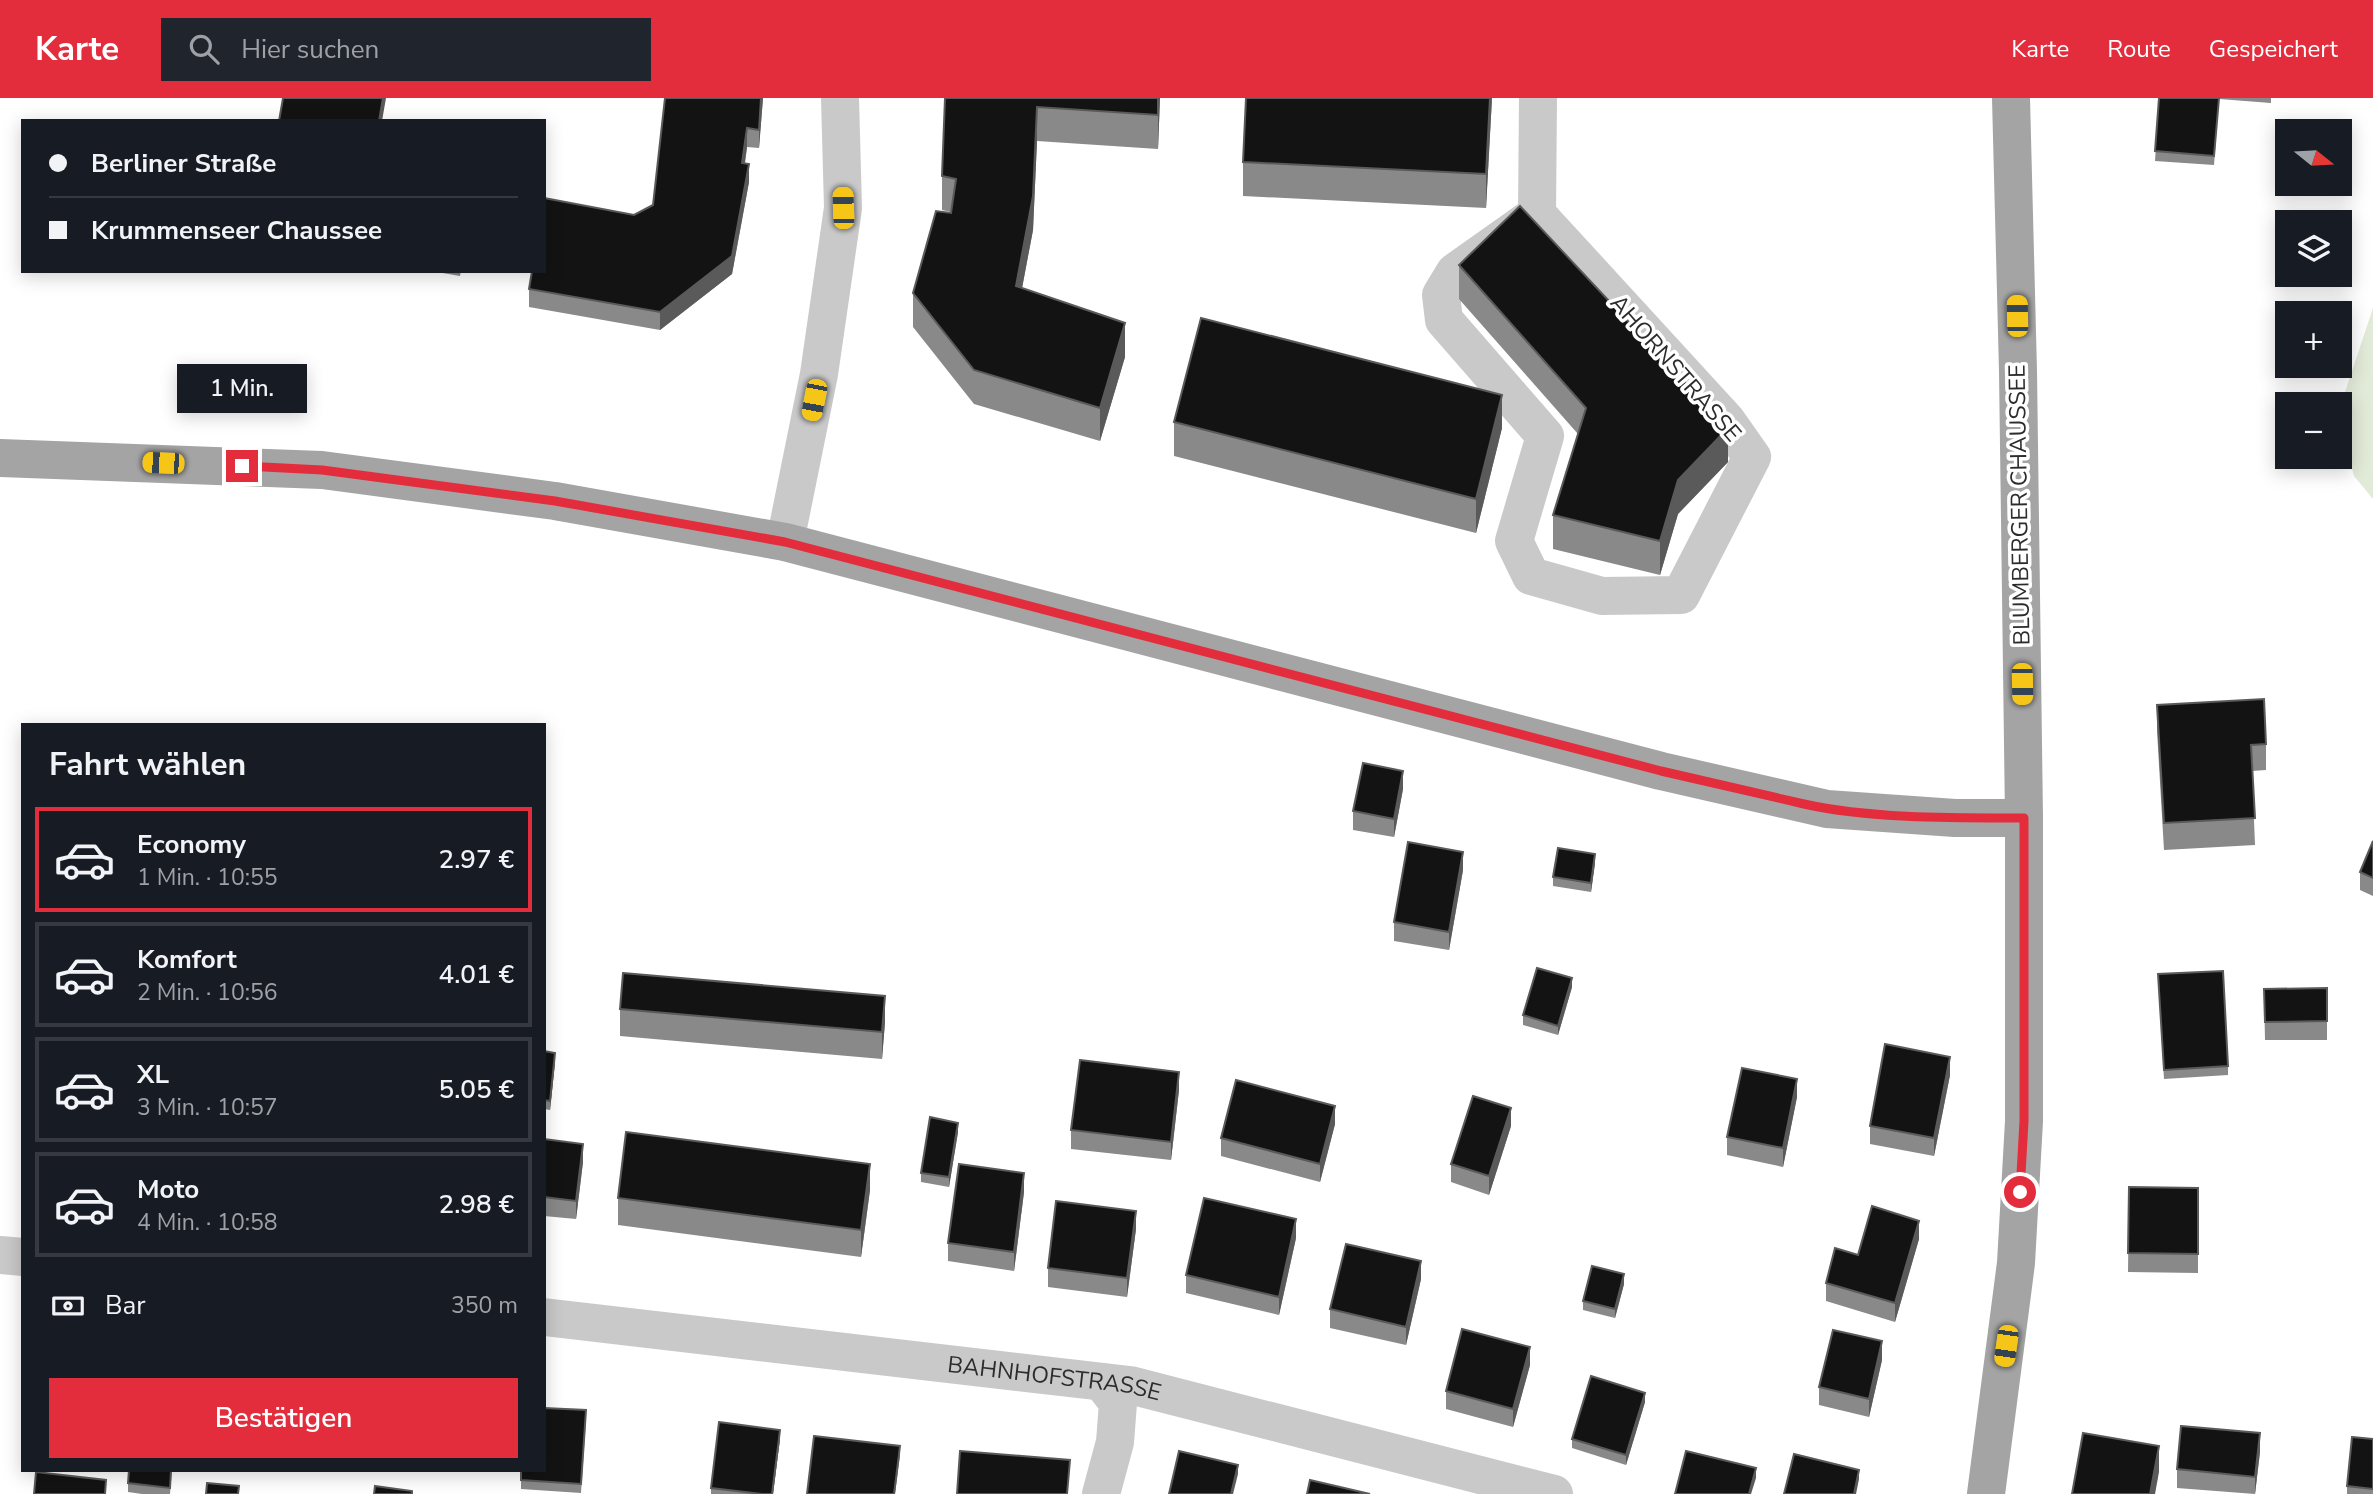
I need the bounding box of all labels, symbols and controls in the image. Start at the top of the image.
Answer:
search box [161,18,651,81]
text: Karte [35,27,119,72]
icon: search [185,30,223,68]
text: Hier suchen [241,32,379,67]
text: Karte [2011,33,2069,65]
text: Route [2107,33,2171,65]
text: Gespeichert [2209,33,2338,65]
north arrow [2275,119,2352,196]
map controls [2275,119,2352,469]
text: Berliner Straße [91,146,276,181]
car [832,187,855,229]
button: layers [2275,210,2352,287]
text: Krummenseer Chaussee [91,213,382,248]
street label: AHORNSTRASSE [1603,288,1748,448]
car [2007,295,2028,337]
button: + [2275,301,2352,378]
callout: 1 Min. [177,364,307,414]
street label: BLUMBERGER CHAUSSEE [2002,364,2037,646]
text: 1 Min. [210,373,274,404]
car [800,377,829,423]
button: − [2275,392,2352,469]
route end [226,450,258,482]
car [142,452,185,474]
car [2012,663,2033,705]
text: Fahrt wählen [49,743,246,786]
text: Economy [137,827,246,862]
icon: car [53,828,116,891]
text: 2.97 € [439,842,514,877]
text: 1 Min. · 10:55 [137,862,278,893]
text: Komfort [137,942,237,977]
icon: car [53,943,116,1006]
text: 4.01 € [439,957,514,992]
text: 2 Min. · 10:56 [137,977,278,1008]
text: XL [137,1057,169,1092]
icon: car [53,1058,116,1121]
text: 5.05 € [439,1072,514,1107]
text: 3 Min. · 10:57 [137,1092,278,1123]
text: Moto [137,1172,199,1207]
icon: car [53,1173,116,1236]
route start [2004,1176,2036,1208]
text: 2.98 € [439,1187,514,1222]
text: 4 Min. · 10:58 [137,1207,278,1238]
icon: cash [49,1287,87,1325]
text: Bar [105,1288,146,1323]
text: 350 m [451,1290,518,1321]
car [1993,1324,2020,1368]
street label: BAHNHOFSTRASSE [946,1349,1164,1408]
button: Bestätigen [49,1378,518,1458]

